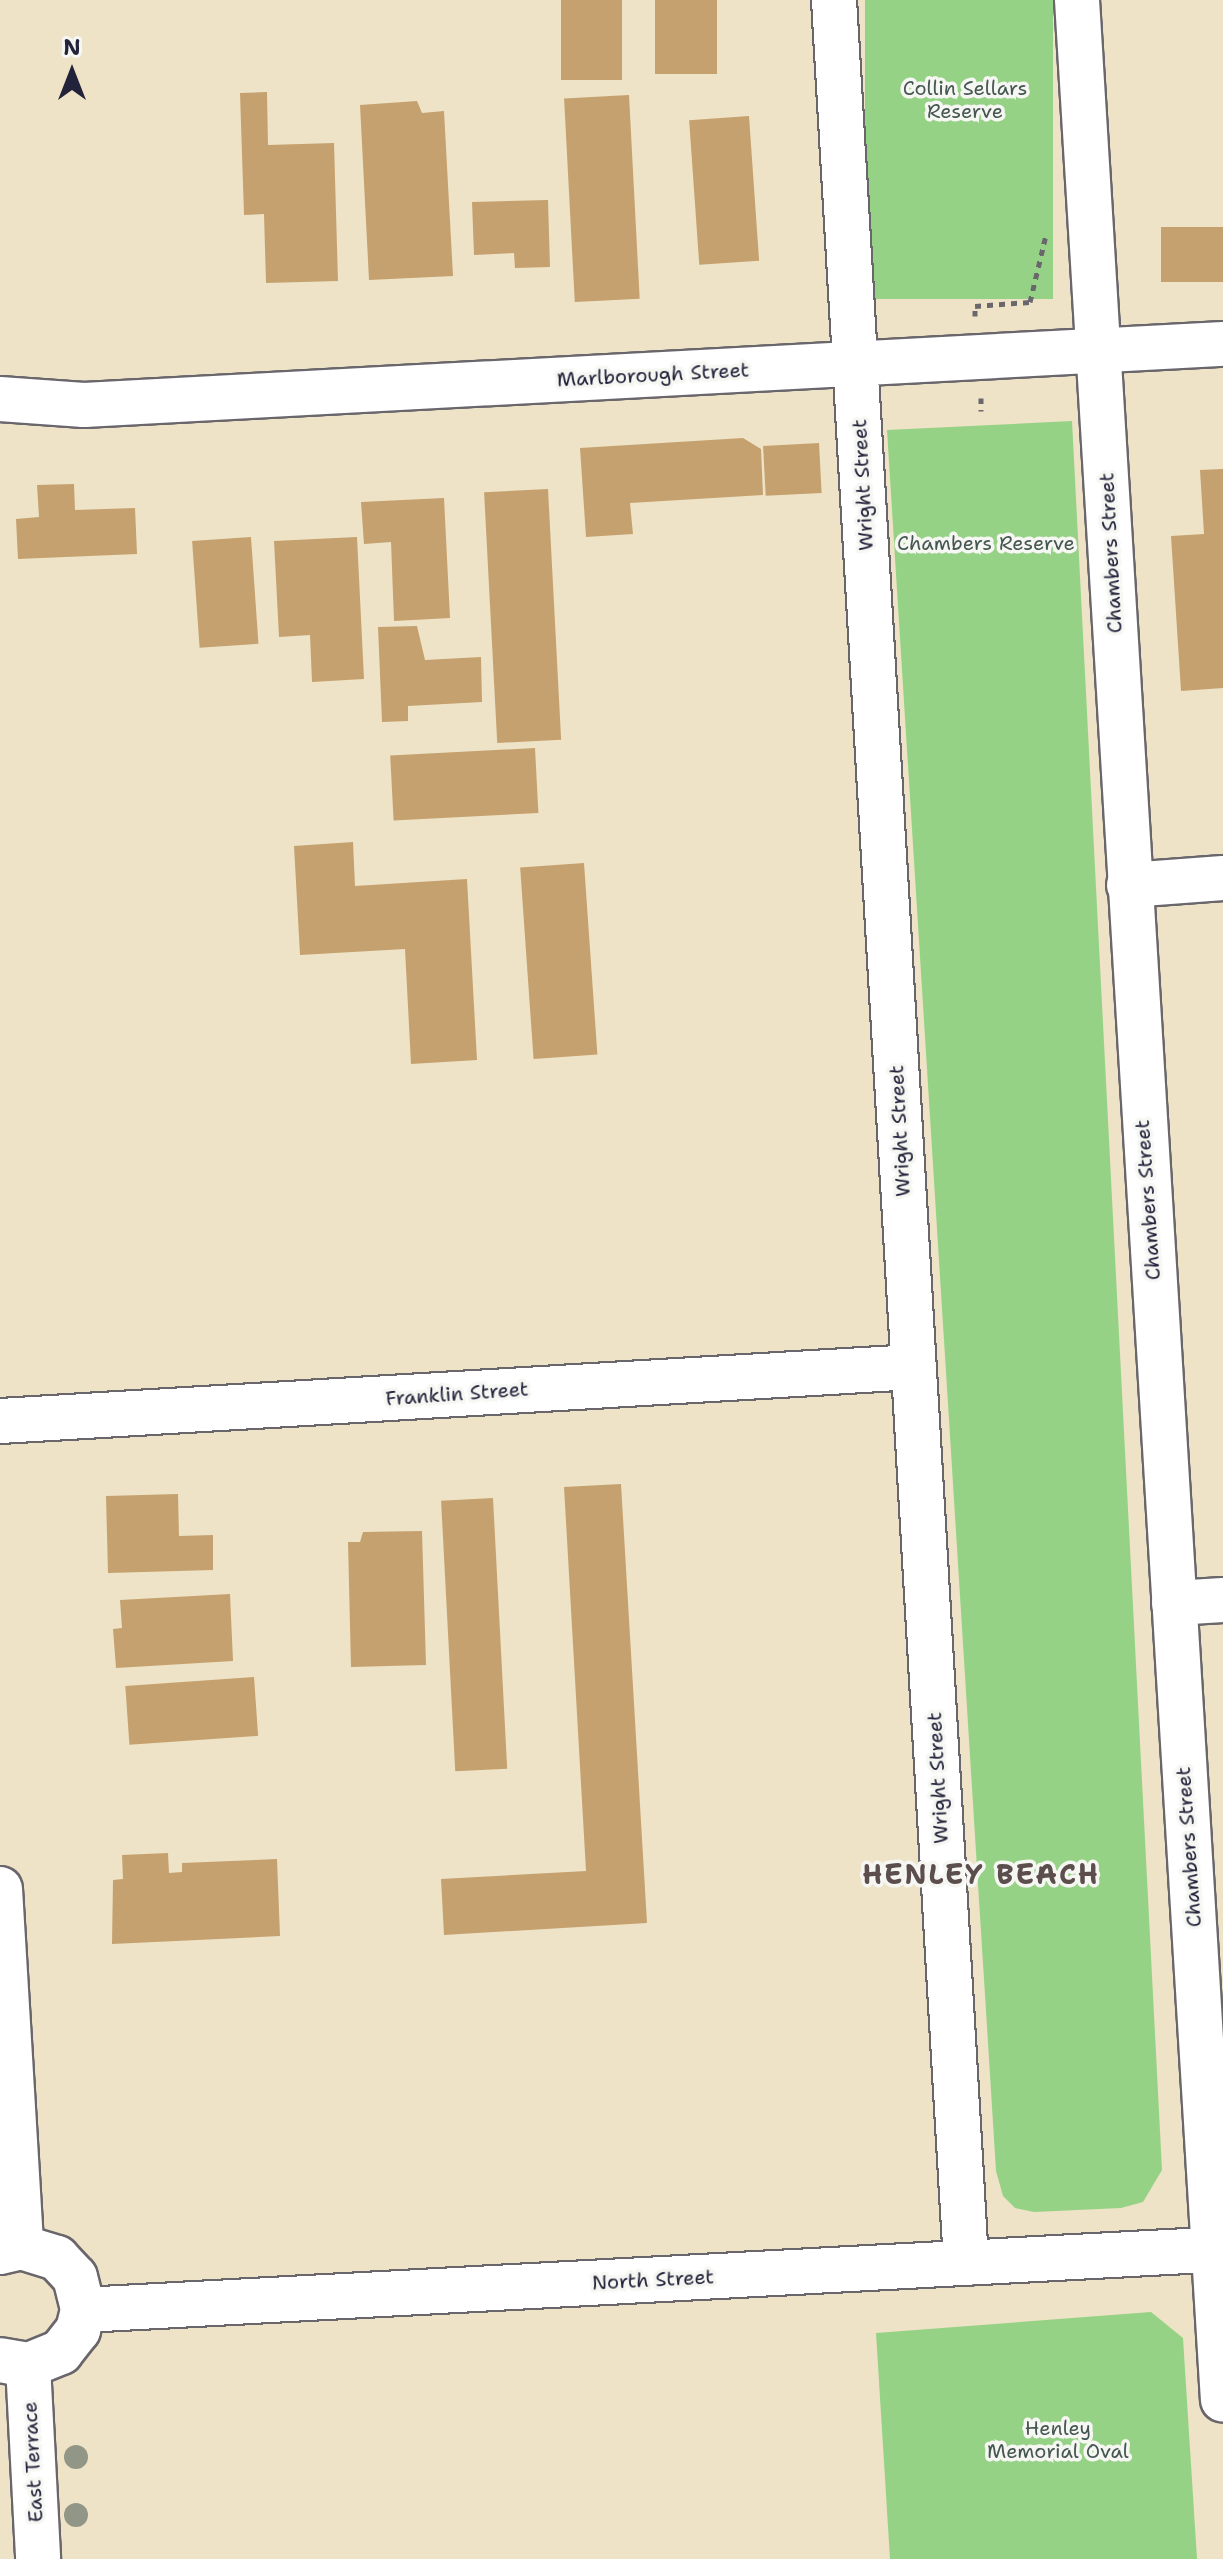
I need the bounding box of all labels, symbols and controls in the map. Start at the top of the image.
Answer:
north arrow [32,32,112,112]
text: N [63,33,81,62]
park label: Collin Sellars Reserve [903,77,1027,124]
street label: Marlborough Street [556,358,750,392]
street label: Wright Street [848,419,878,551]
street label: Chambers Street [1095,472,1127,634]
park label: Chambers Reserve [897,531,1075,555]
street label: Wright Street [885,1065,915,1197]
street label: Chambers Street [1130,1119,1166,1281]
street label: Franklin Street [385,1377,529,1411]
street label: Wright Street [923,1712,953,1844]
street label: Chambers Street [1171,1766,1207,1928]
district label: HENLEY BEACH [862,1857,1100,1891]
street label: North Street [591,2265,715,2295]
street label: East Terrace [18,2401,48,2523]
park label: Henley Memorial Oval [987,2416,1129,2463]

